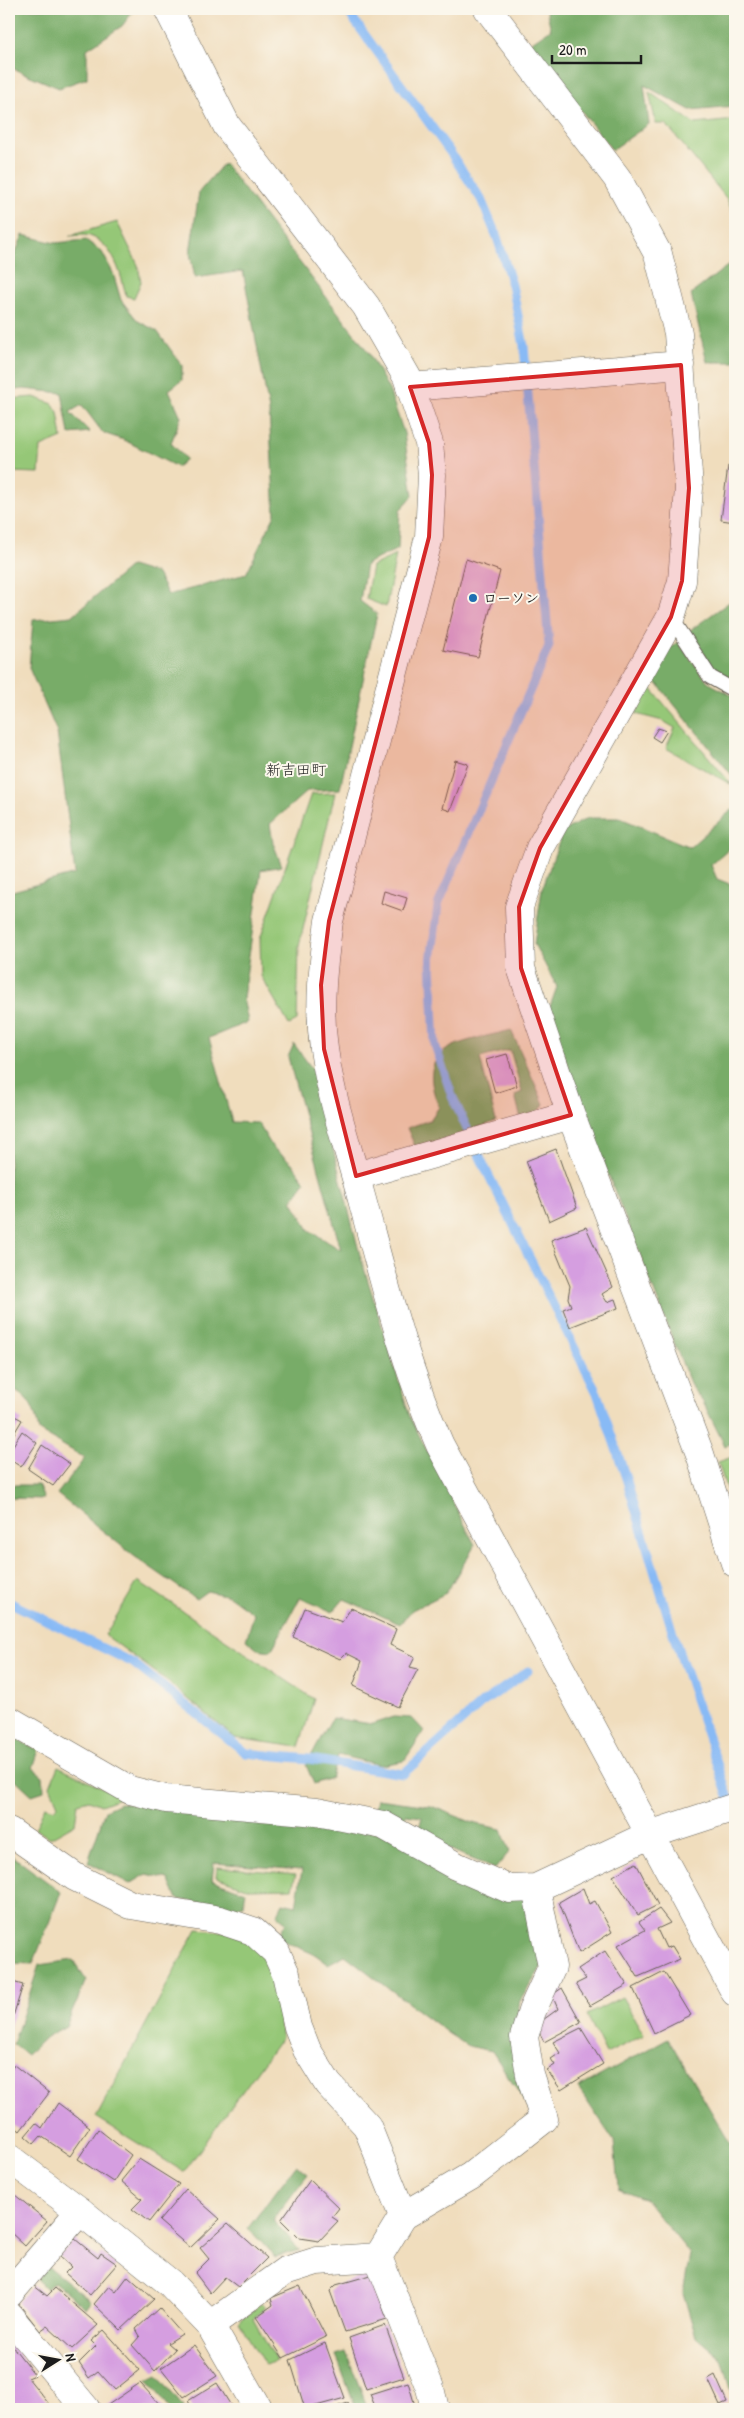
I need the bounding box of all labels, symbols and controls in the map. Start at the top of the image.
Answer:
scale bar [552,32,640,64]
text: 20 m [559,39,586,60]
place label: ローソン [483,588,539,607]
marker: ローソン [467,592,479,604]
district label: 新吉田町 [266,759,327,780]
north arrow [32,2336,82,2386]
text: N [61,2352,81,2363]

